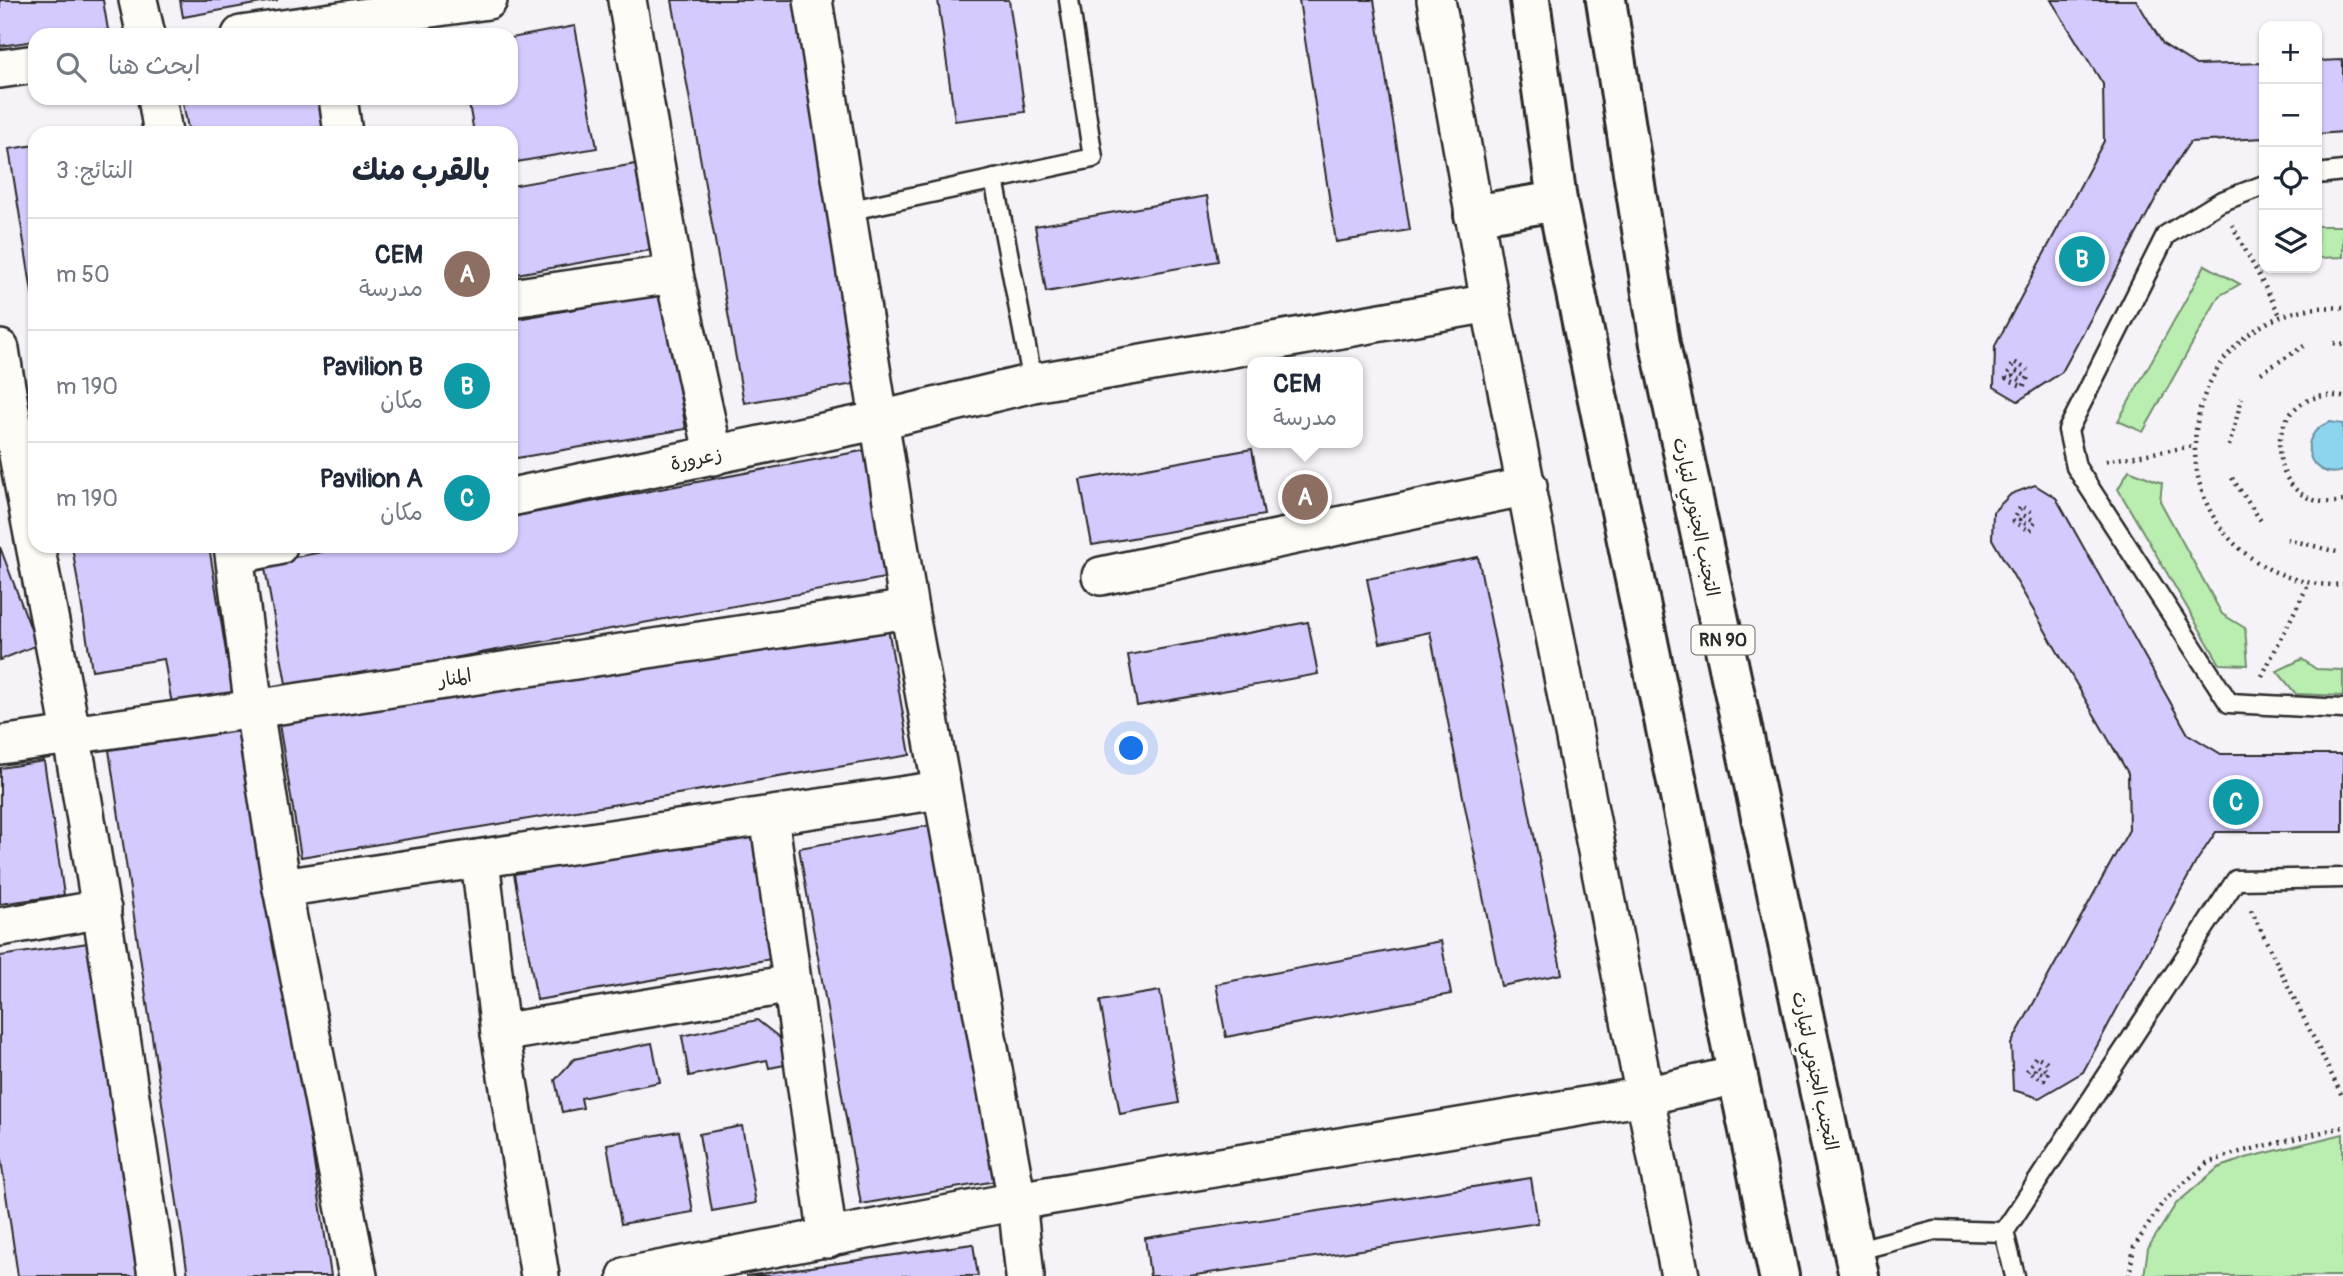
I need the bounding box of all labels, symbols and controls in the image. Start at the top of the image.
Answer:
map controls [2259,21,2322,273]
button: + [2259,21,2322,84]
search box [28,28,518,105]
icon: search [52,48,90,86]
text: ابحث هنا [108,50,201,82]
button: − [2259,84,2322,147]
button: locate [2259,147,2322,210]
text: بالقرب منك [352,152,490,189]
text: النتائج: 3 [56,156,133,185]
button: layers [2259,210,2322,273]
pin: B [2059,233,2105,285]
text: CEM [375,239,423,271]
text: 50 m [56,260,110,289]
text: A [460,260,474,289]
text: مدرسة [359,274,423,303]
text: Pavilion B [322,351,423,383]
popup [1247,357,1363,448]
text: CEM [1273,368,1321,400]
text: 190 m [56,372,118,401]
text: B [460,372,474,401]
text: مكان [380,386,423,415]
text: مدرسة [1273,403,1337,432]
street label: التجنب الجنوبي لتيارت [1664,435,1725,600]
street label: زعرورة [668,442,724,476]
text: Pavilion A [320,463,423,495]
pin: A [1282,471,1328,523]
text: 190 m [56,484,118,513]
text: C [460,484,474,513]
text: مكان [380,498,423,527]
road number: RN 90 [1692,626,1754,654]
street label: المنار [435,664,473,693]
your location [1114,731,1148,765]
pin: C [2213,776,2259,828]
street label: التجنب الجنوبي لتيارت [1783,989,1844,1154]

